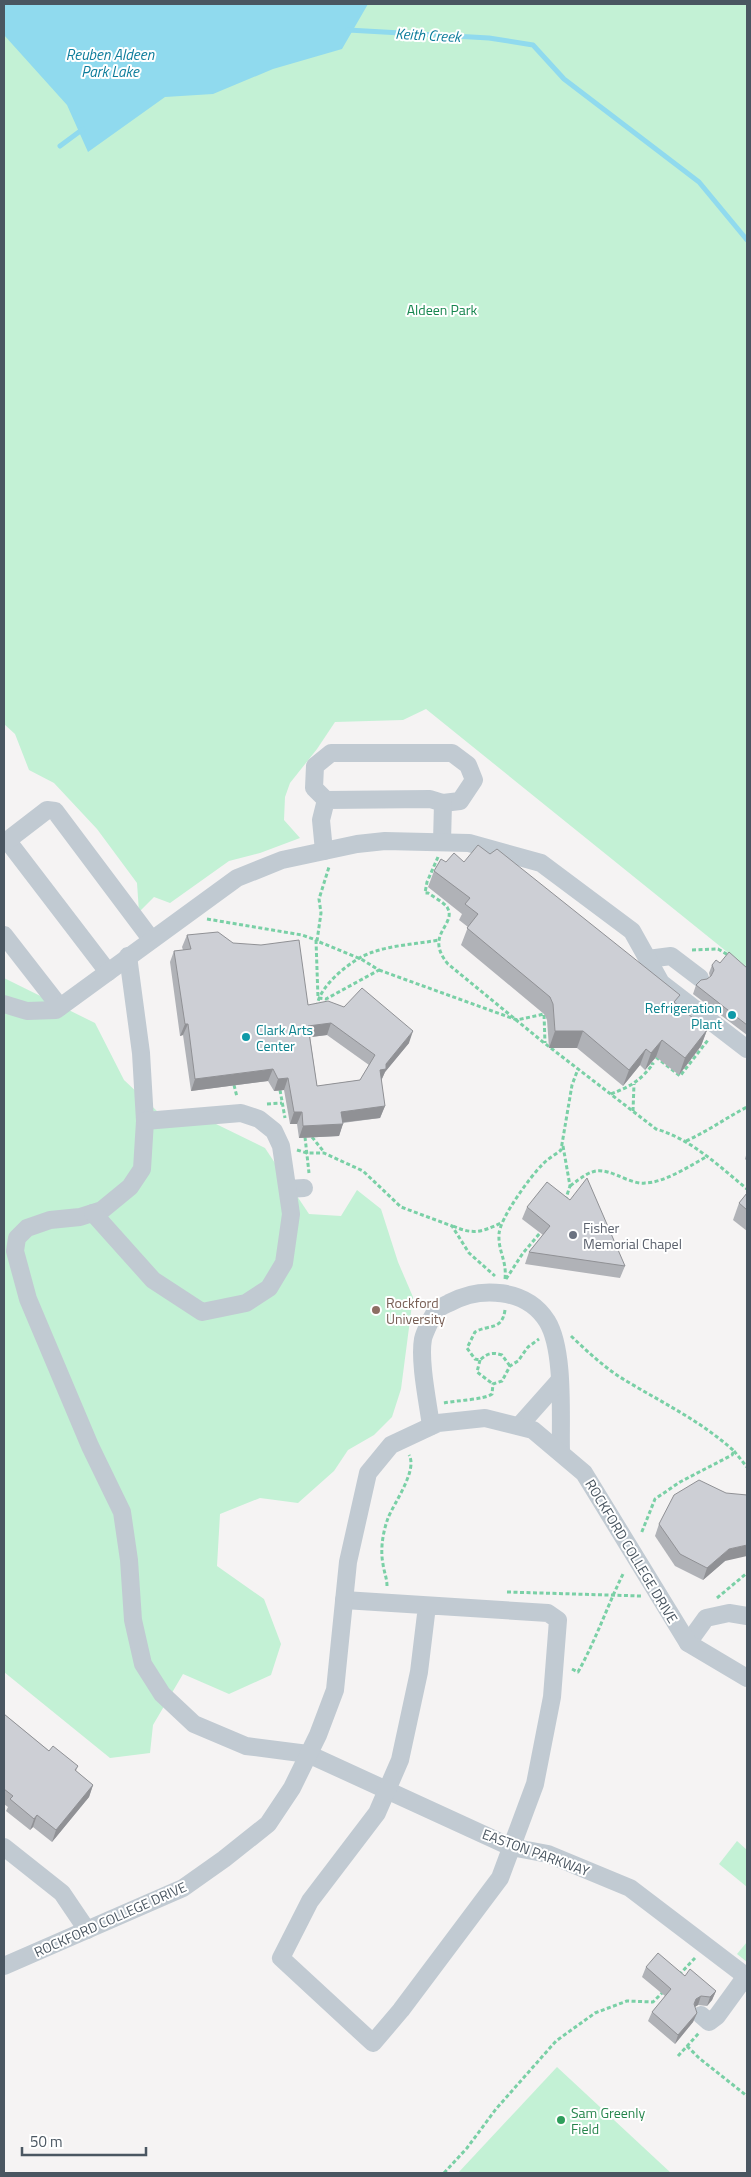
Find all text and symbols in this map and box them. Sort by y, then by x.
water label: Keith Creek [395,22,464,48]
water label: Reuben Aldeen Park Lake [66,43,155,83]
park label: Aldeen Park [407,299,478,320]
place label: Refrigeration Plant [645,997,722,1034]
marker: Refrigeration Plant [726,1009,738,1021]
place label: Clark Arts Center [256,1019,313,1056]
marker: Clark Arts Center [240,1031,252,1043]
place label: Fisher Memorial Chapel [583,1217,682,1254]
marker: Fisher Memorial Chapel [567,1229,579,1241]
place label: Rockford University [386,1292,446,1329]
marker: Rockford University [370,1304,382,1316]
street label: ROCKFORD COLLEGE DRIVE [581,1475,684,1627]
street label: EASTON PARKWAY [480,1823,593,1881]
street label: ROCKFORD COLLEGE DRIVE [30,1876,190,1962]
place label: Sam Greenly Field [571,2102,646,2139]
marker: Sam Greenly Field [555,2114,567,2126]
scale bar [22,2124,146,2156]
text: 50 m [30,2130,63,2153]

